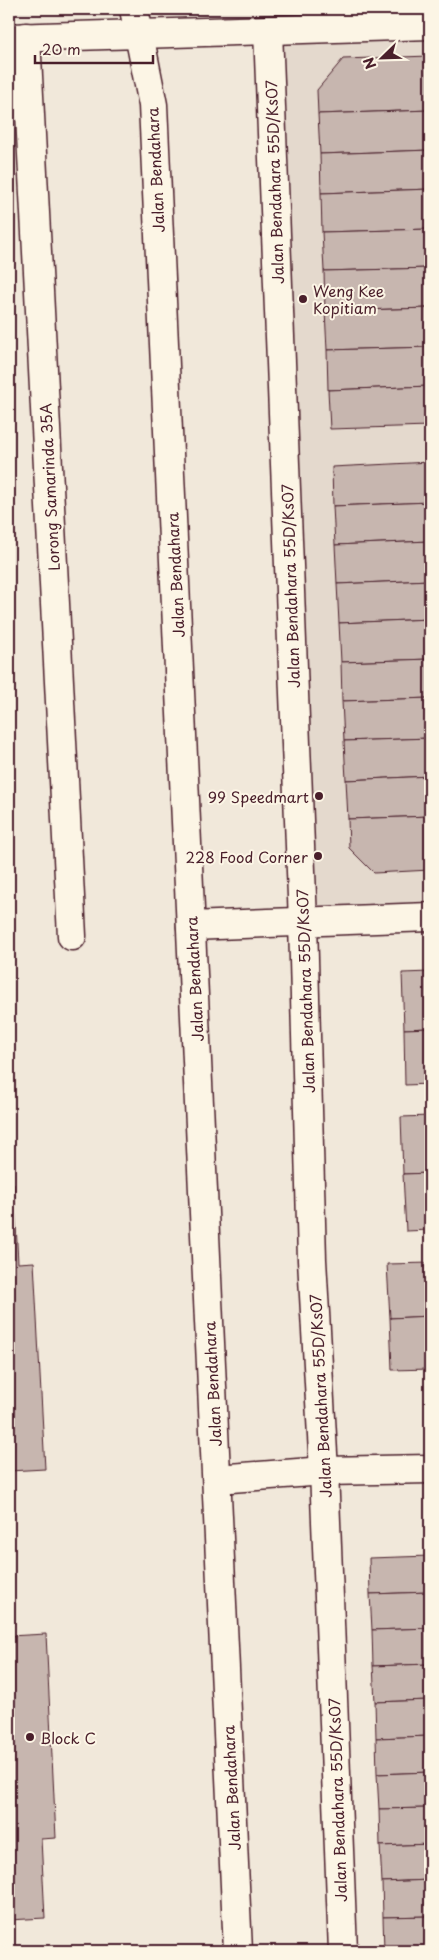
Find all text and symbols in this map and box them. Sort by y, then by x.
scale bar [35,32,152,64]
north arrow [356,32,406,82]
text: 20 m [42,37,81,60]
text: N [358,54,381,72]
street label: Jalan Bendahara 55D/Ks07 [259,79,289,284]
street label: Jalan Bendahara [140,106,170,233]
place label: Weng Kee Kopitiam [313,279,384,319]
marker: Weng Kee Kopitiam [297,293,309,305]
street label: Lorong Samarinda 35A [33,403,65,571]
street label: Jalan Bendahara 55D/Ks07 [275,483,305,688]
street label: Jalan Bendahara [160,511,190,638]
place label: 99 Speedmart [208,785,309,808]
marker: 99 Speedmart [313,790,325,802]
place label: 228 Food Corner [185,845,308,868]
marker: 228 Food Corner [312,850,324,862]
street label: Jalan Bendahara 55D/Ks07 [290,888,320,1093]
street label: Jalan Bendahara [179,915,209,1042]
street label: Jalan Bendahara 55D/Ks07 [303,1293,337,1498]
street label: Jalan Bendahara [197,1320,227,1447]
street label: Jalan Bendahara 55D/Ks07 [322,1697,352,1902]
street label: Jalan Bendahara [216,1724,246,1851]
place label: Block C [40,1726,96,1749]
marker: Block C [24,1731,36,1743]

